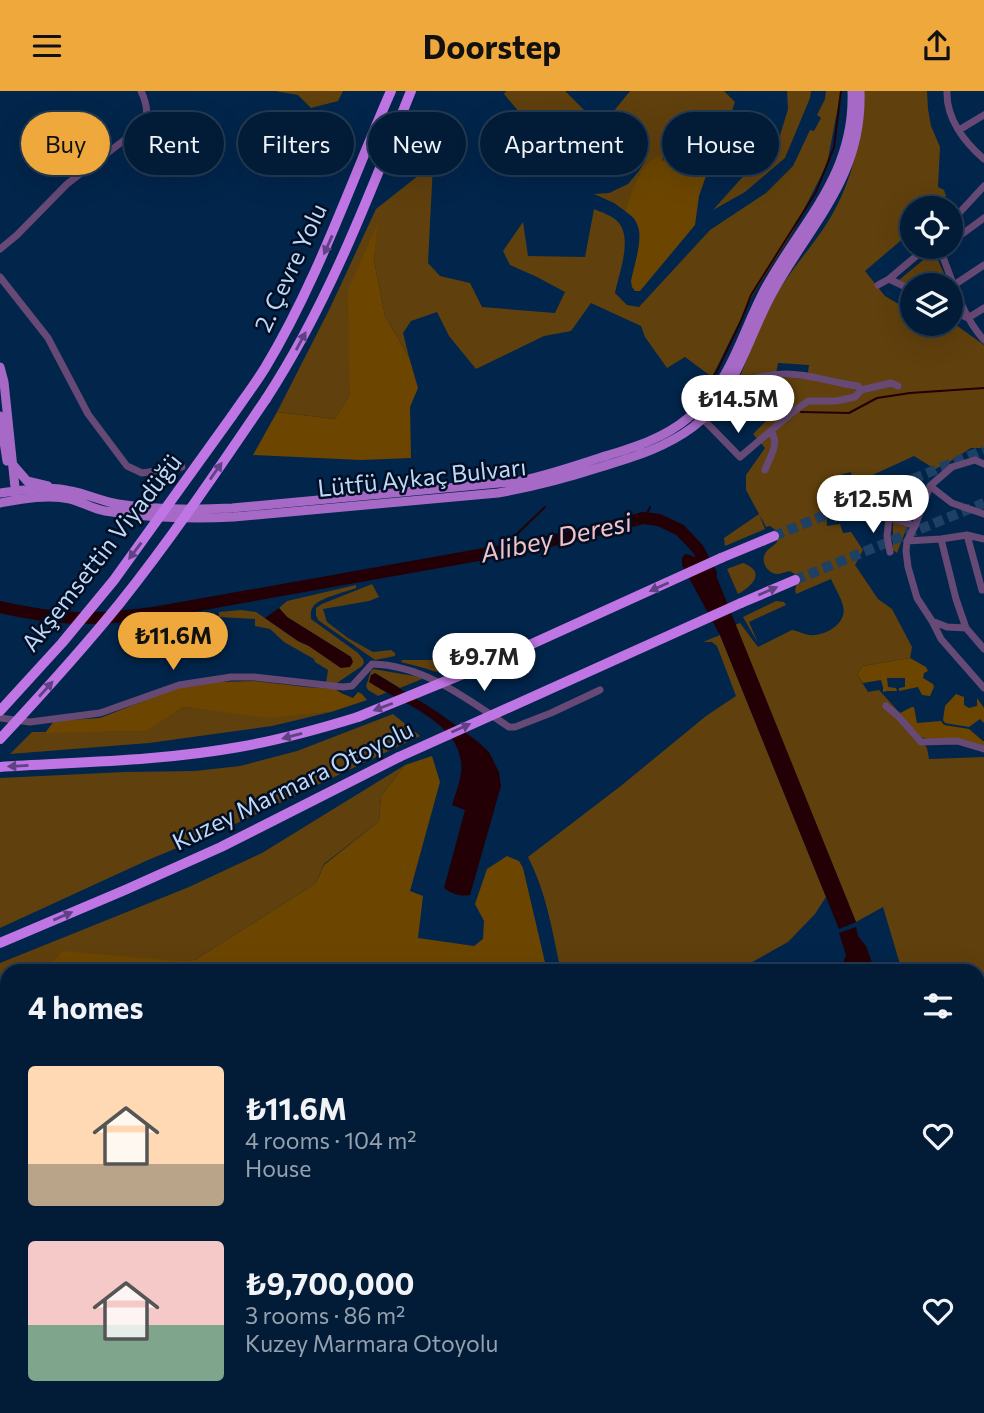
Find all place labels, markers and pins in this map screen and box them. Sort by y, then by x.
pin: ₺14.5M [681,375,795,435]
pin: ₺12.5M [816,475,930,535]
pin: ₺11.6M [116,613,230,672]
pin: ₺9.7M [435,633,533,693]

